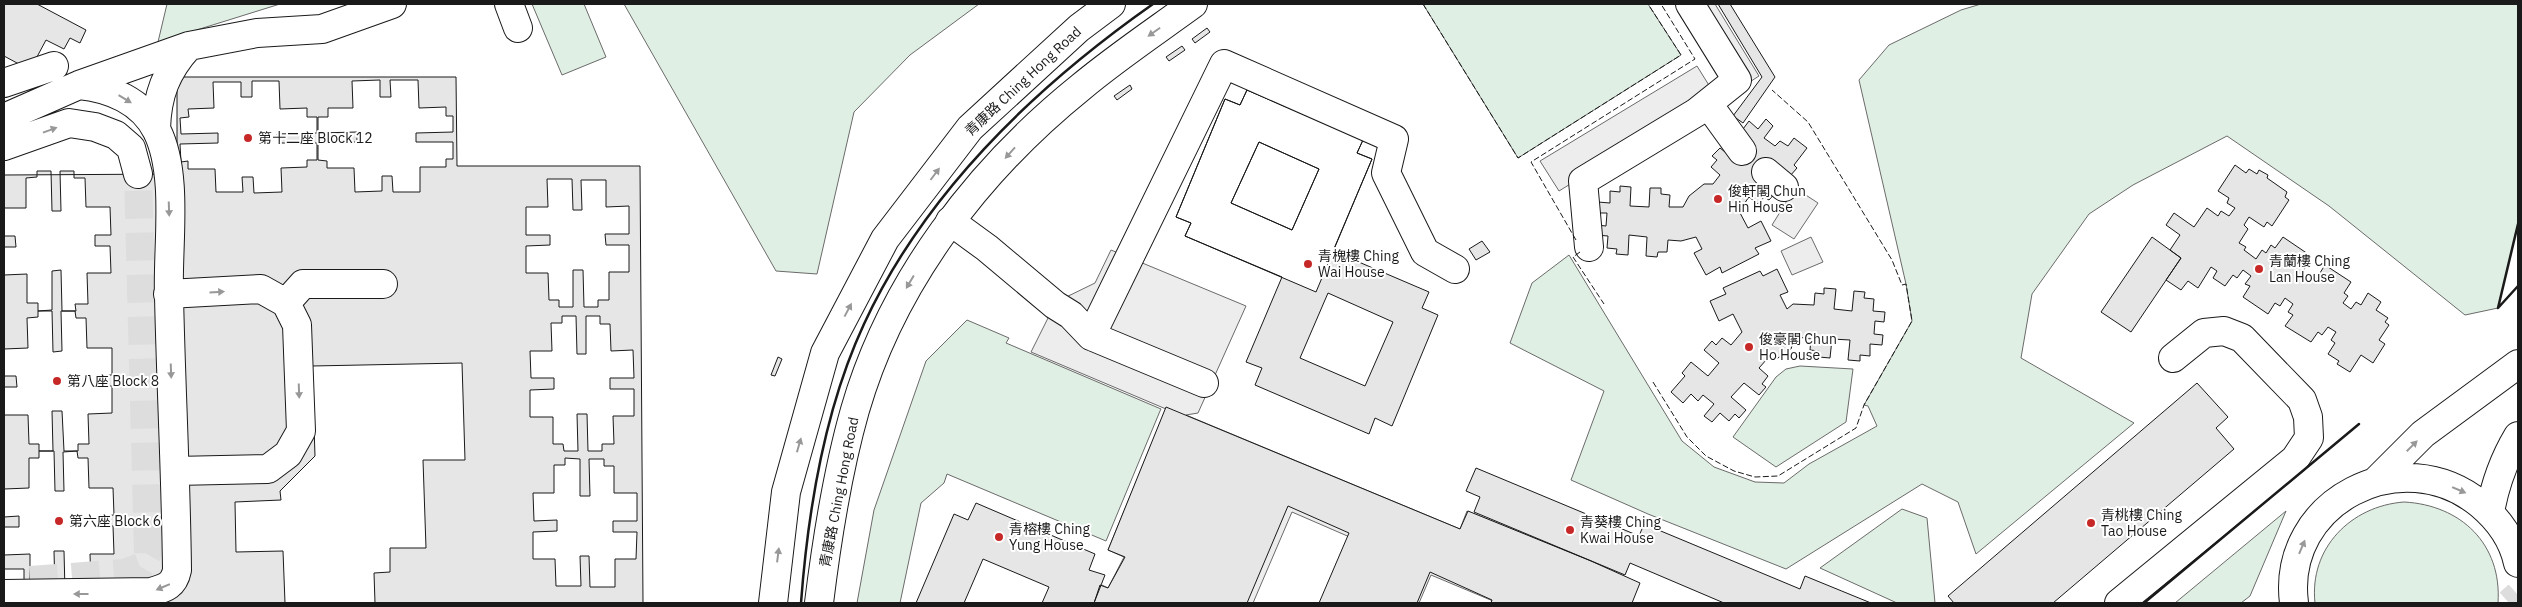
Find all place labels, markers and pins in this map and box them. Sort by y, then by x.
place label: 第十二座 Block 12 [258,129,373,147]
marker: 第十二座 Block 12 [242,132,254,144]
place label: 俊軒閣 Chun Hin House [1728,182,1806,216]
marker: 俊軒閣 Chun Hin House [1712,193,1724,205]
place label: 青槐樓 Ching Wai House [1318,247,1399,281]
place label: 青蘭樓 Ching Lan House [2269,252,2350,286]
marker: 青槐樓 Ching Wai House [1302,258,1314,270]
marker: 青蘭樓 Ching Lan House [2253,263,2265,275]
place label: 俊豪閣 Chun Ho House [1759,330,1837,364]
marker: 俊豪閣 Chun Ho House [1743,341,1755,353]
place label: 第八座 Block 8 [67,372,159,390]
marker: 第八座 Block 8 [51,375,63,387]
place label: 青桃樓 Ching Tao House [2101,506,2182,540]
place label: 第六座 Block 6 [69,512,161,530]
place label: 青葵樓 Ching Kwai House [1580,513,1661,547]
marker: 第六座 Block 6 [53,515,65,527]
marker: 青桃樓 Ching Tao House [2085,517,2097,529]
place label: 青榕樓 Ching Yung House [1009,520,1090,554]
marker: 青葵樓 Ching Kwai House [1564,524,1576,536]
marker: 青榕樓 Ching Yung House [993,531,1005,543]

